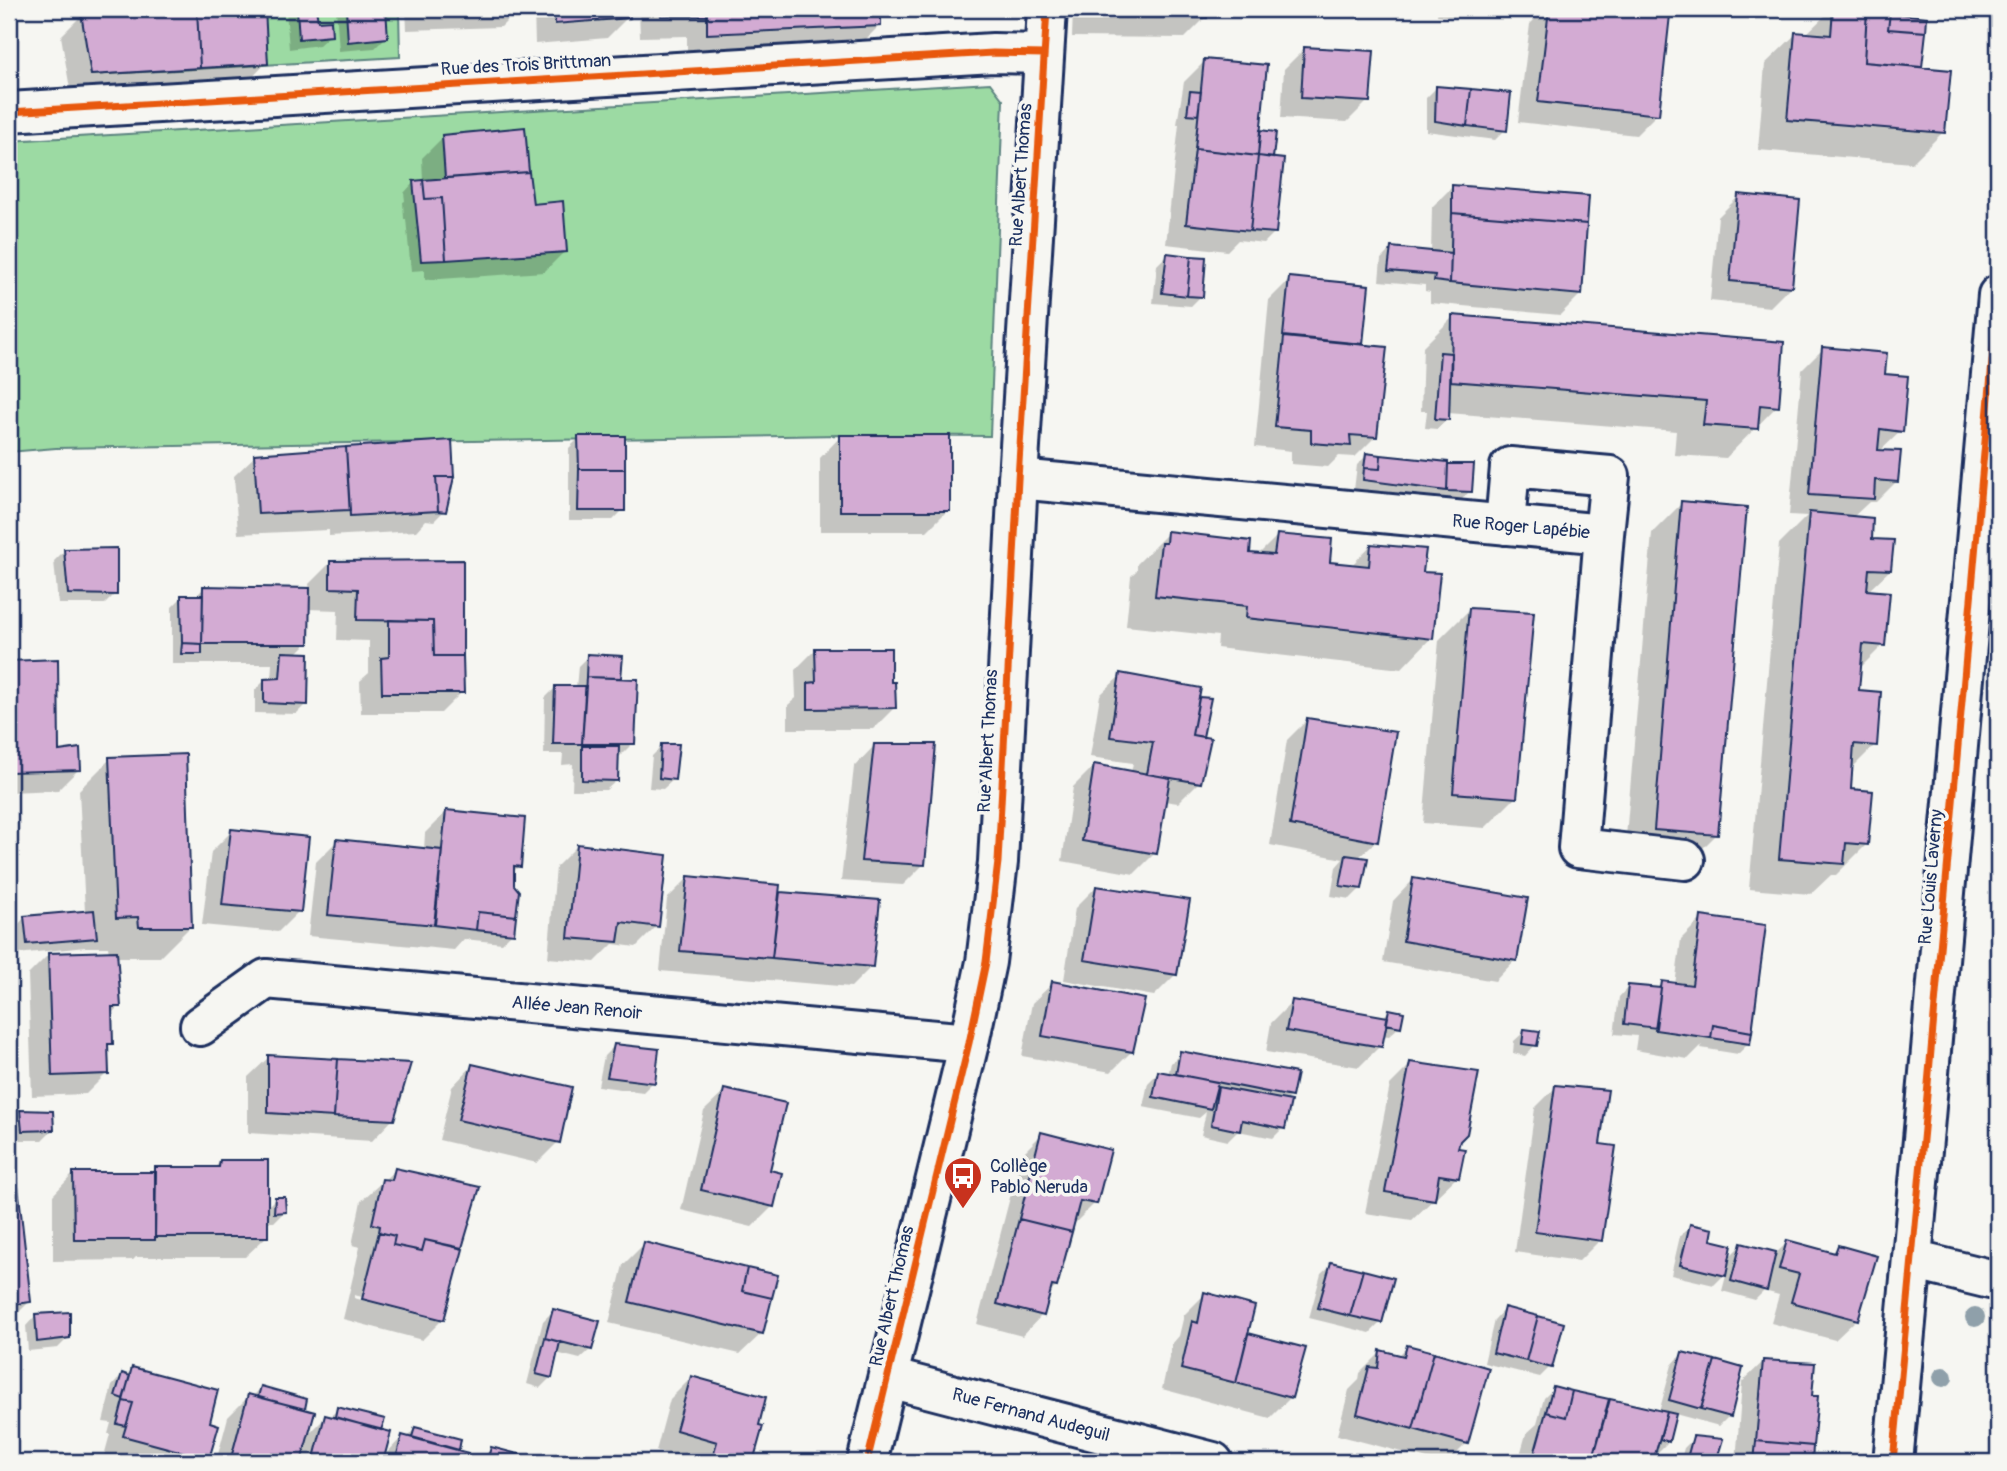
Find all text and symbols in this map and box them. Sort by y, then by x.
street label: Rue des Trois Brittman [440,49,612,81]
street label: Rue Albert Thomas [1005,103,1037,247]
street label: Rue Roger Lapébie [1451,510,1591,544]
street label: Rue Albert Thomas [973,669,1003,813]
street label: Rue Louis Laverny [1914,808,1948,946]
street label: Allée Jean Renoir [511,991,644,1025]
bus stop icon: Collège Pablo Neruda [942,1155,984,1210]
place label: Collège Pablo Neruda [990,1155,1088,1199]
street label: Rue Albert Thomas [865,1224,919,1368]
street label: Rue Fernand Audeguil [950,1383,1112,1447]

